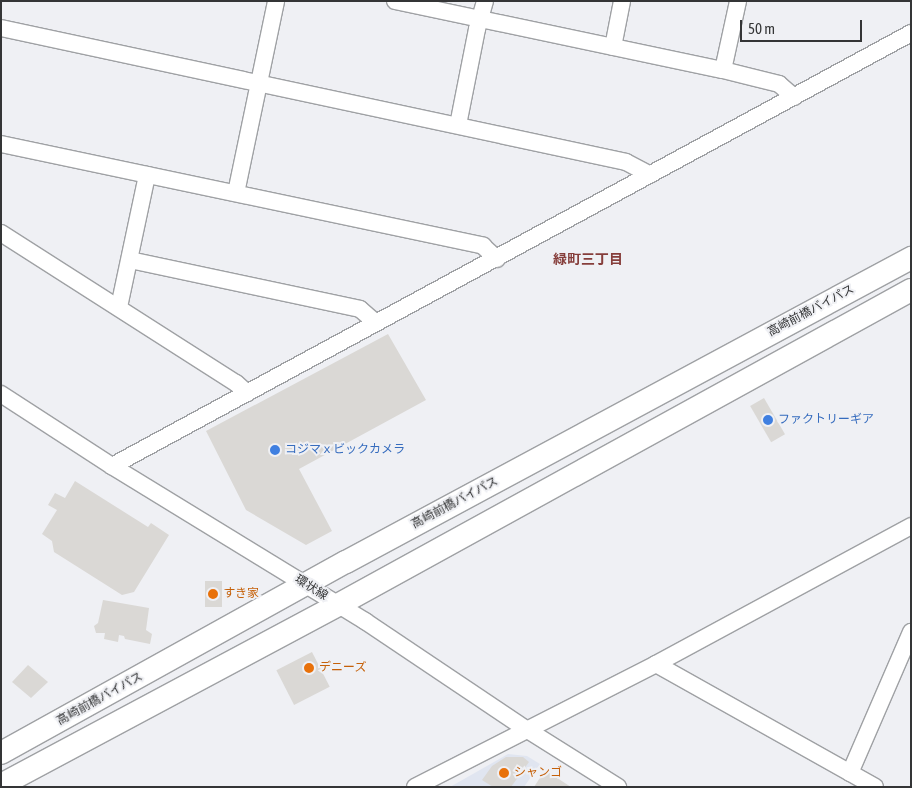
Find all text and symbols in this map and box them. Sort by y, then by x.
scale bar [742,10,864,42]
text: 50 m [748,20,775,37]
district label: 緑町三丁目 [553,251,623,267]
street label: 高崎前橋バイパス [765,282,857,340]
place label: ファクトリーギア [778,413,874,427]
marker: ファクトリーギア [762,414,774,426]
place label: コジマｘビックカメラ [285,443,405,457]
marker: コジマｘビックカメラ [269,444,281,456]
street label: 高崎前橋バイパス [409,474,501,532]
street label: 環状線 [292,572,330,604]
place label: すき家 [223,587,259,601]
marker: すき家 [207,588,219,600]
place label: デニーズ [319,661,367,675]
marker: デニーズ [303,662,315,674]
street label: 高崎前橋バイパス [55,669,145,729]
place label: シャンゴ [514,766,562,780]
marker: シャンゴ [498,767,510,779]

